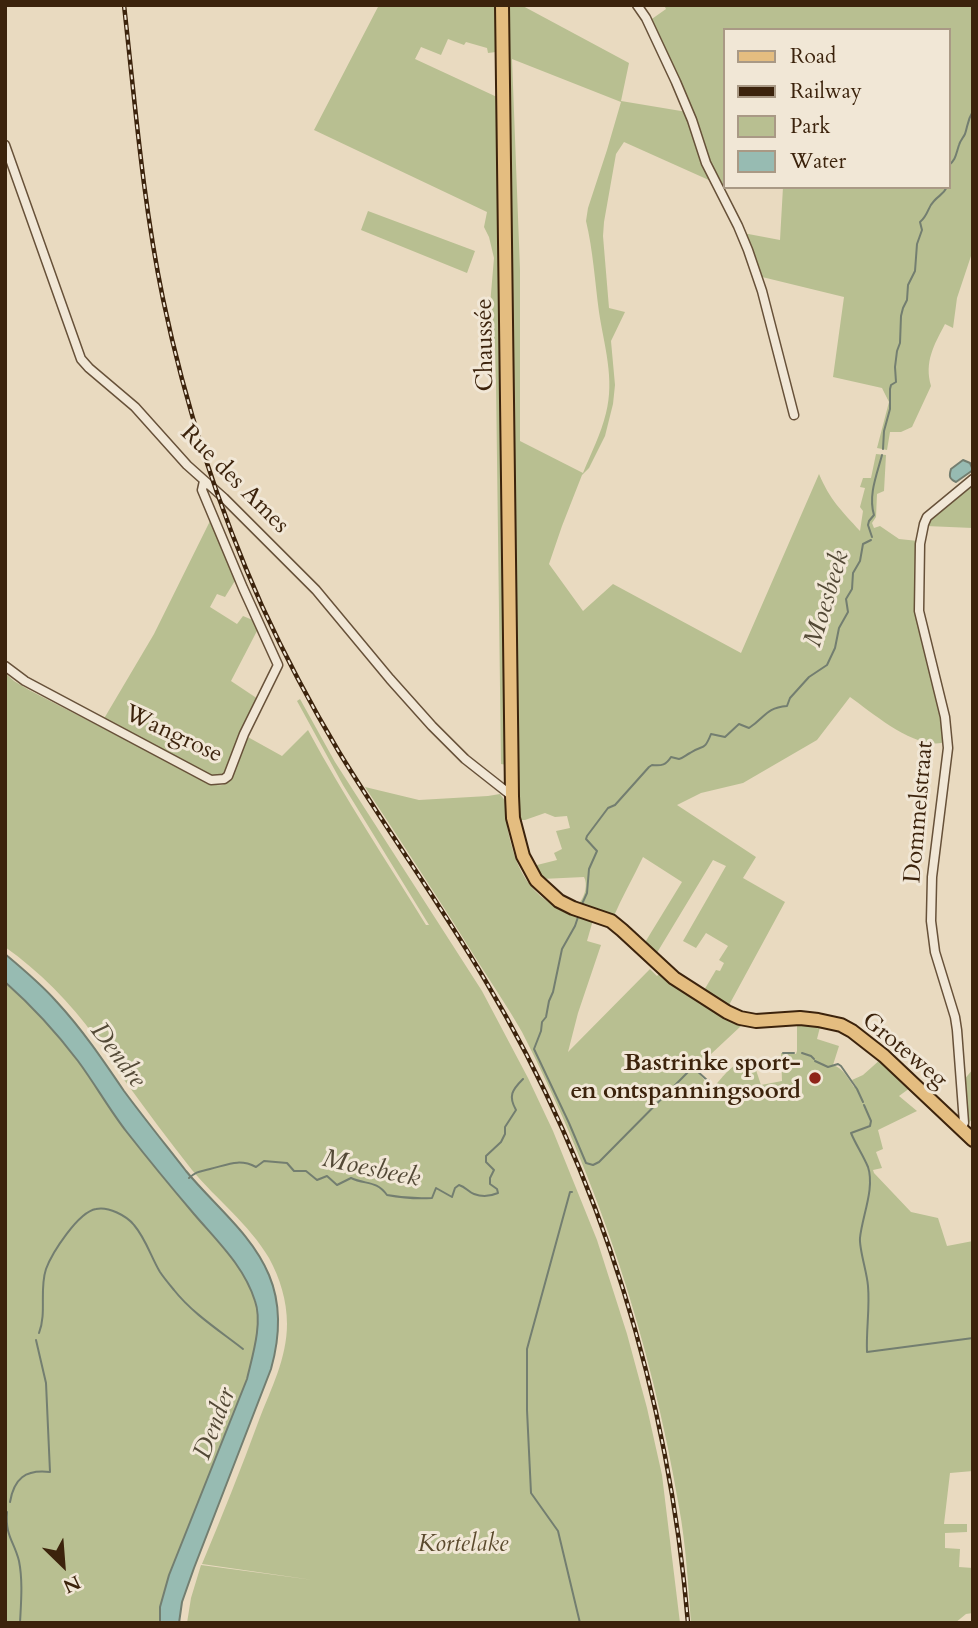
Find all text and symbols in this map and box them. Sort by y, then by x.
legend [722,28,950,189]
text: Road [790,42,836,71]
text: Railway [790,77,862,106]
text: Park [790,112,830,141]
text: Water [790,147,846,176]
street label: Chaussée [471,298,501,392]
street label: Rue des Ames [174,420,294,540]
water label: Moesbeek [799,547,857,651]
street label: Wangrose [120,700,226,770]
street label: Dommelstraat [899,740,941,884]
street label: Groteweg [855,1007,953,1095]
water label: Dendre [82,1017,152,1095]
place label: Bastrinke sport- en ontspanningsoord [571,1050,801,1106]
marker: Bastrinke sport- en ontspanningsoord [807,1070,823,1086]
water label: Moesbeek [319,1144,423,1196]
water label: Dender [188,1384,244,1464]
north arrow [28,1530,98,1600]
park label: Kortelake [418,1531,508,1559]
text: N [59,1569,85,1599]

